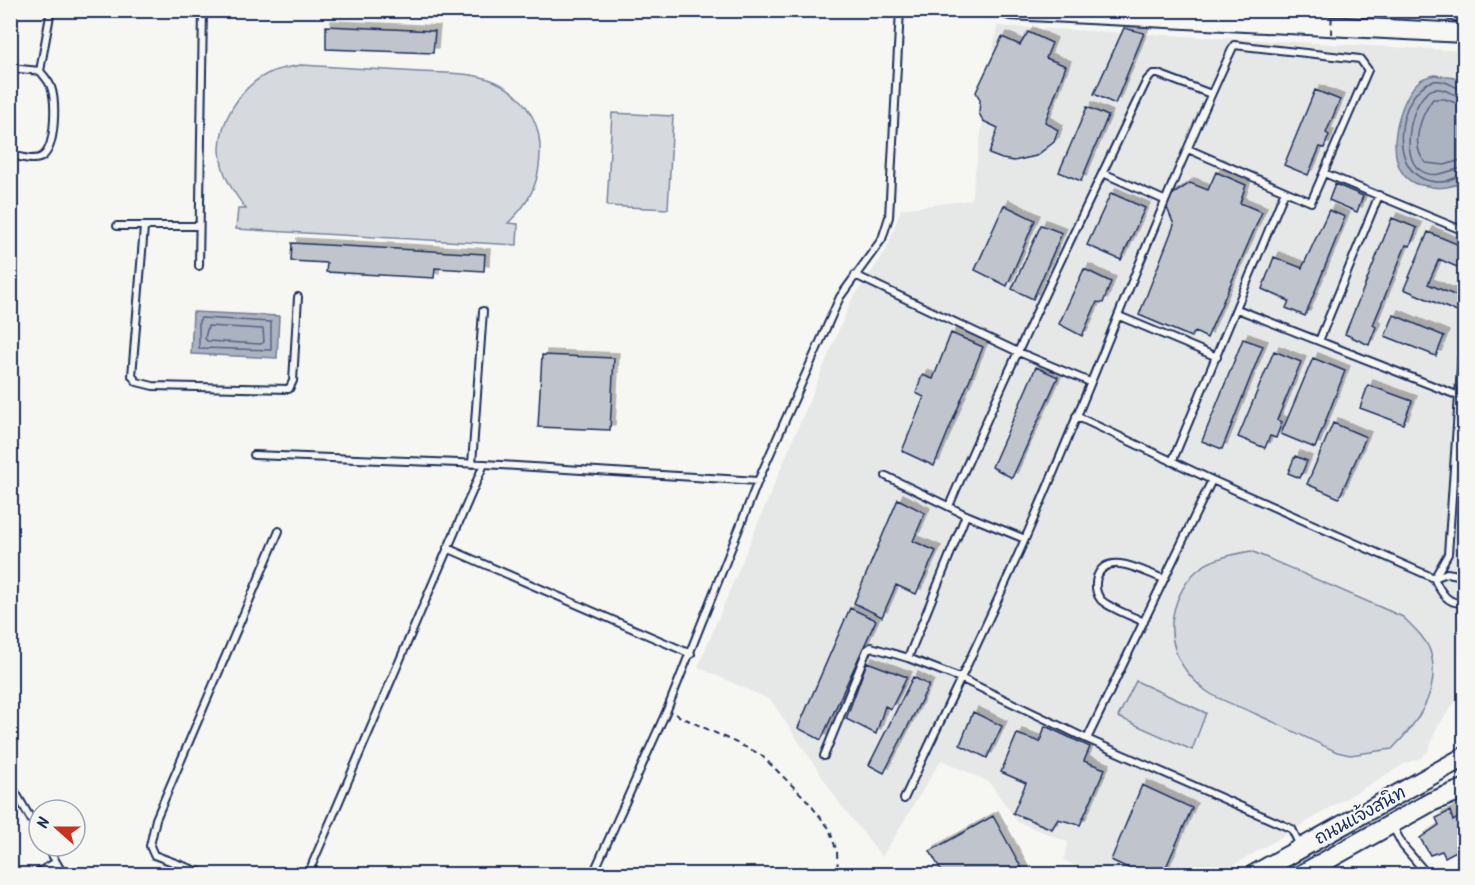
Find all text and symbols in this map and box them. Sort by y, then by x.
street label: ถนนแจ้งสนิท [1310,779,1412,853]
north arrow [27,798,87,858]
text: N [31,814,58,832]

